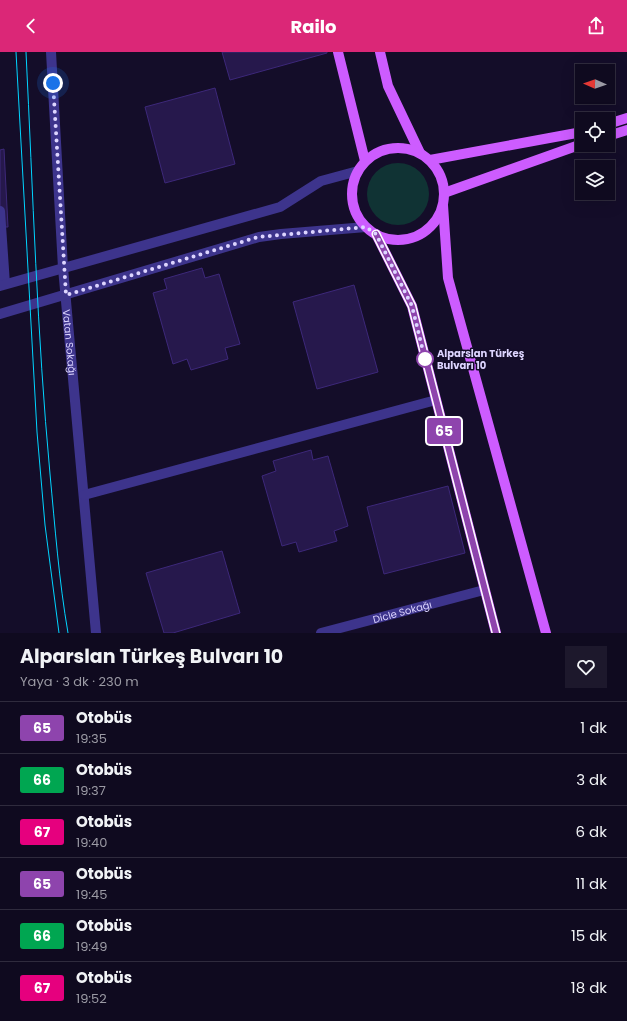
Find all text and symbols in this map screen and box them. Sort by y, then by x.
text: Railo [290,14,337,39]
icon: back [20,15,42,37]
icon: share [585,15,607,37]
north arrow [575,64,615,104]
map controls [575,64,615,200]
your location [43,73,63,93]
button: locate [575,112,615,152]
button: layers [575,160,615,200]
street label: Vatan Sokağı [59,309,80,376]
place label: Alparslan Türkeş Bulvarı 10 [437,346,525,373]
marker: Alparslan Türkeş Bulvarı 10 [416,350,434,368]
line badge: 65 [426,418,462,444]
text: 65 [435,421,453,441]
street label: Dicle Sokağı [371,597,433,627]
text: Alparslan Türkeş Bulvarı 10 [20,643,283,670]
button: heart [565,646,607,688]
text: Yaya · 3 dk · 230 m [20,672,139,691]
text: Otobüs [76,707,132,728]
text: 1 dk [580,717,607,738]
text: 65 [33,718,51,738]
text: 19:35 [76,729,107,748]
text: Otobüs [76,759,132,780]
text: 3 dk [576,769,607,790]
text: 66 [33,770,51,790]
text: 19:37 [76,781,106,800]
text: Otobüs [76,811,132,832]
text: 6 dk [576,821,607,842]
text: 67 [34,822,50,842]
text: 19:40 [76,833,107,852]
text: Otobüs [76,863,132,884]
text: 11 dk [576,873,607,894]
text: 65 [33,874,51,894]
text: 19:45 [76,885,107,904]
text: Otobüs [76,915,132,936]
text: 15 dk [571,925,607,946]
text: 66 [33,926,51,946]
text: 19:49 [76,937,108,956]
text: Otobüs [76,967,132,988]
text: 18 dk [571,977,607,998]
text: 67 [34,978,50,998]
text: 19:52 [76,989,107,1008]

